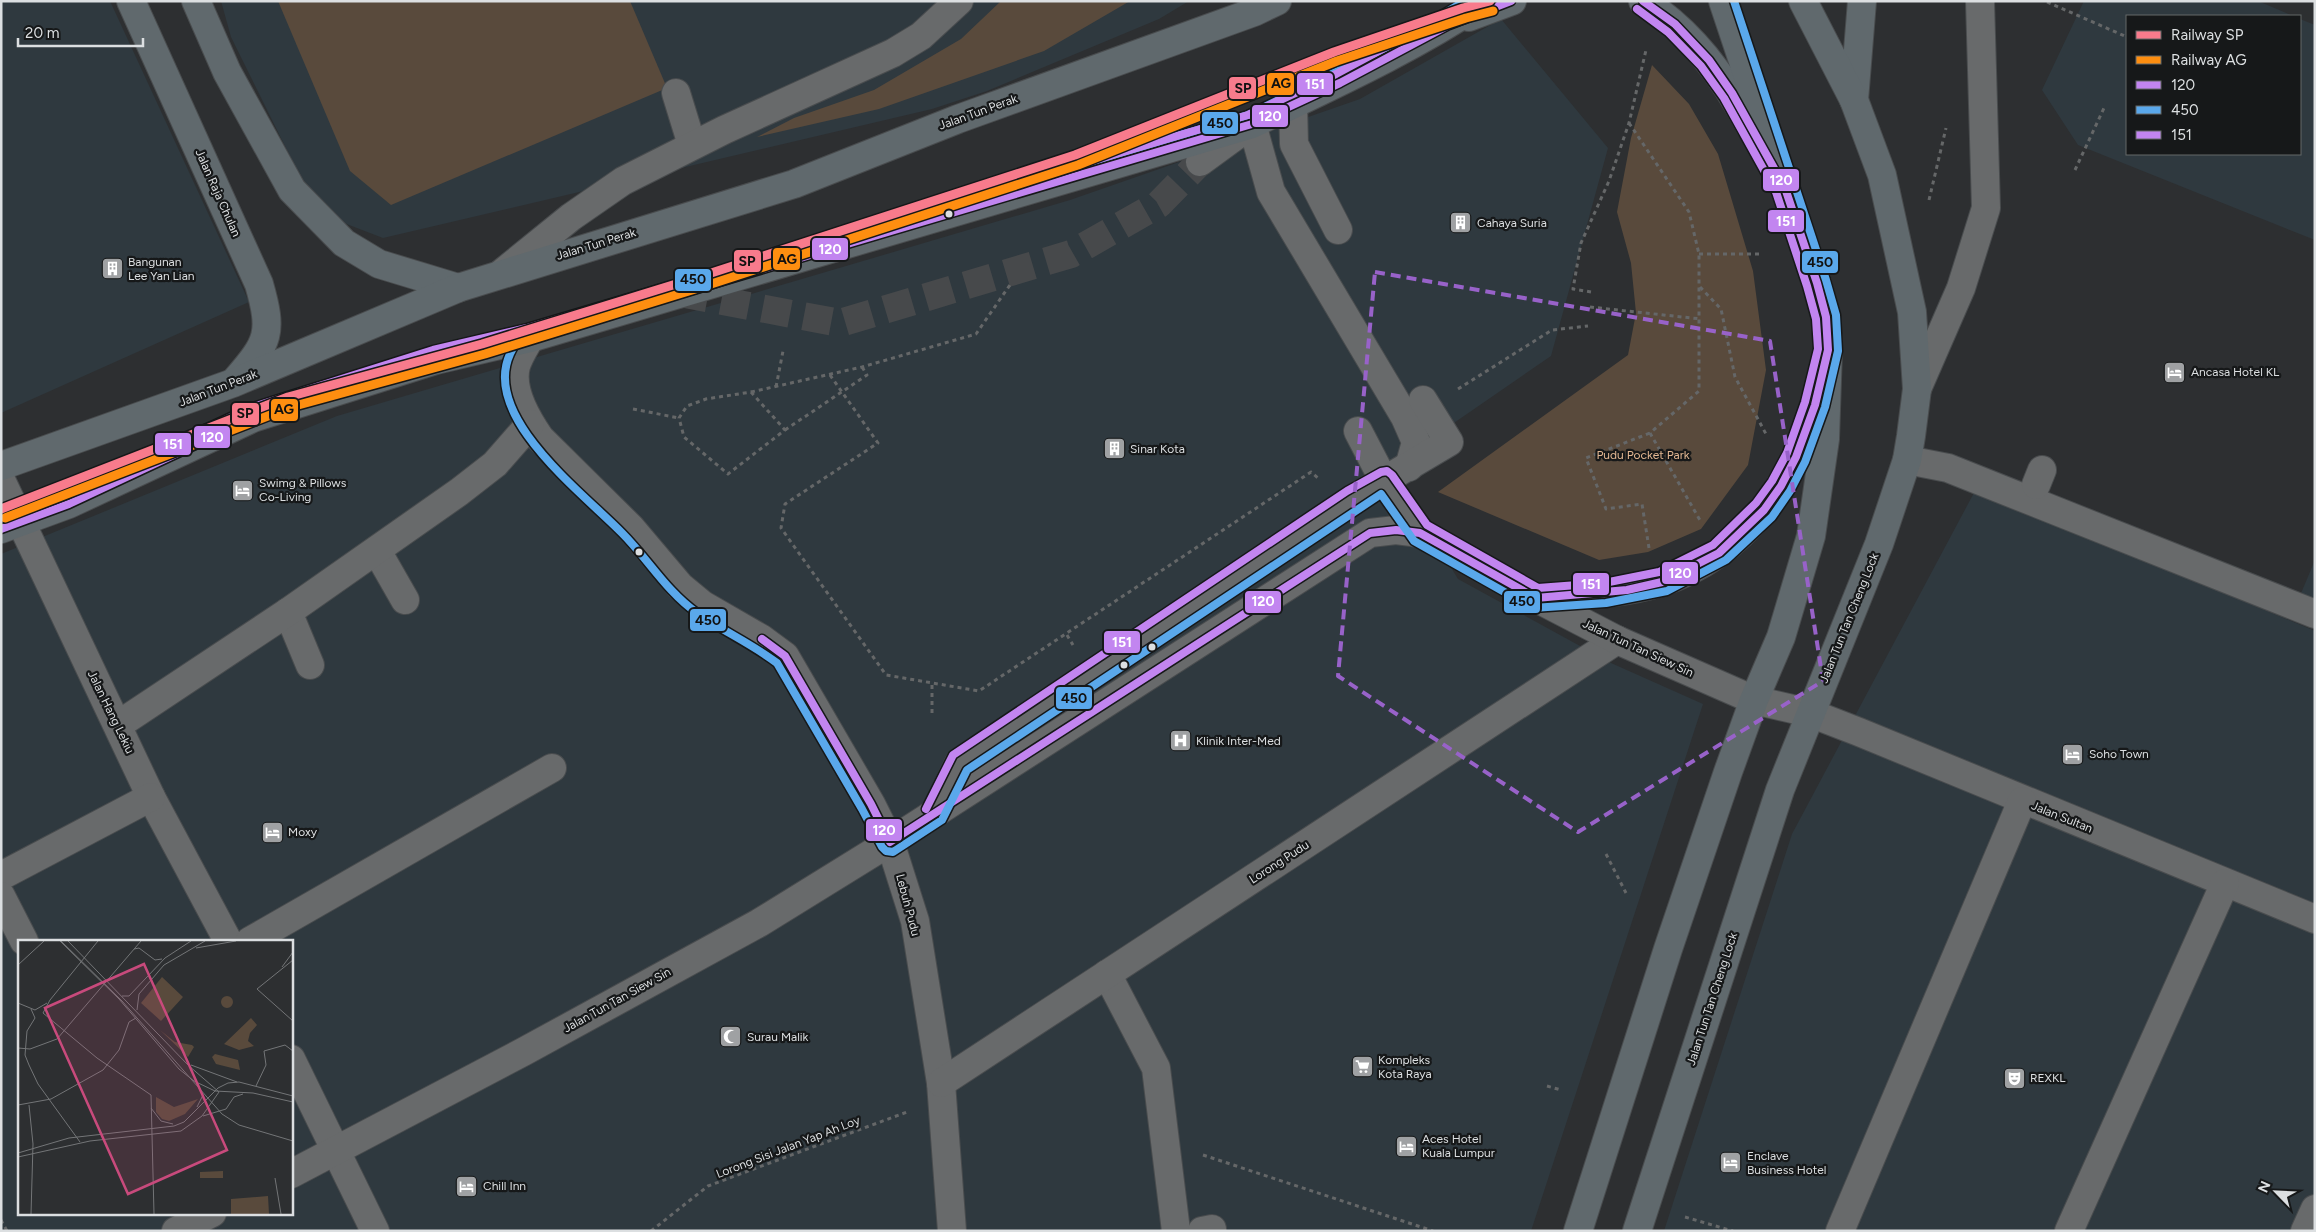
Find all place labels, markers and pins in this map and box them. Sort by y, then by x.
unlabelled marker [944,209,954,219]
building icon: Cahaya Suria [1449,211,1473,235]
place label: Cahaya Suria [1477,216,1547,230]
place label: Bangunan Lee Yan Lian [128,255,195,283]
building icon: Bangunan Lee Yan Lian [100,257,124,281]
hotel icon: Ancasa Hotel KL [2163,360,2187,384]
place label: Ancasa Hotel KL [2191,365,2280,379]
building icon: Sinar Kota [1102,437,1126,461]
place label: Sinar Kota [1130,442,1185,456]
place label: Swimg & Pillows Co-Living [259,476,347,504]
hotel icon: Swimg & Pillows Co-Living [231,478,255,502]
unlabelled marker [634,547,644,557]
unlabelled marker [1147,642,1157,652]
unlabelled marker [1119,660,1129,670]
hospital icon: Klinik Inter-Med [1168,729,1192,753]
place label: Klinik Inter-Med [1196,734,1281,748]
hotel icon: Soho Town [2061,742,2085,766]
place label: Soho Town [2089,747,2149,761]
hotel icon: Moxy [260,820,284,844]
place label: Moxy [288,825,318,839]
mosque icon: Surau Malik [719,1025,743,1049]
place label: Surau Malik [747,1030,809,1044]
place label: Kompleks Kota Raya [1378,1053,1432,1081]
supermarket icon: Kompleks Kota Raya [1350,1055,1374,1079]
theatre icon: REXKL [2002,1066,2026,1090]
place label: REXKL [2030,1071,2066,1085]
place label: Aces Hotel Kuala Lumpur [1422,1132,1495,1160]
hotel icon: Aces Hotel Kuala Lumpur [1394,1134,1418,1158]
place label: Enclave Business Hotel [1747,1149,1826,1177]
hotel icon: Enclave Business Hotel [1719,1151,1743,1175]
hotel icon: Chill Inn [455,1174,479,1198]
place label: Chill Inn [483,1179,526,1193]

